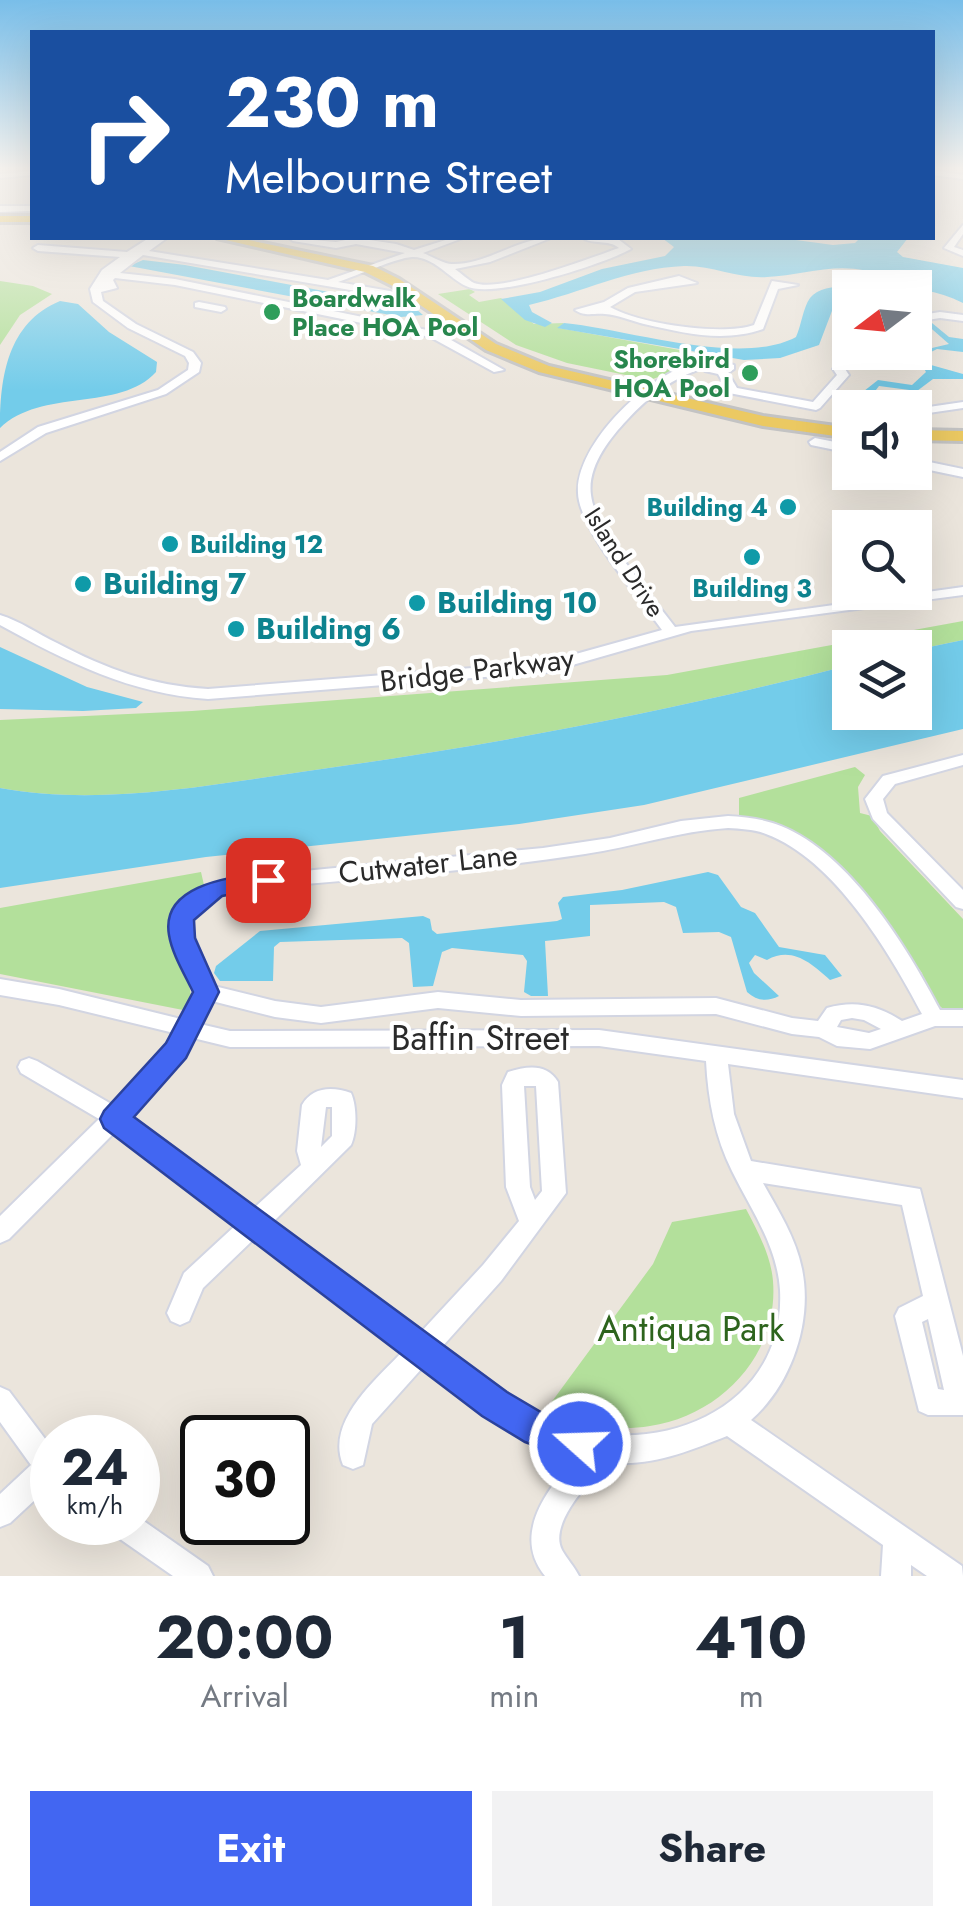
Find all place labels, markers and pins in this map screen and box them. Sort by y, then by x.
place label: Boardwalk Place HOA Pool [292,280,478,345]
marker: Boardwalk Place HOA Pool [261,301,283,323]
place label: Shorebird HOA Pool [613,341,730,406]
marker: Shorebird HOA Pool [739,362,761,384]
place label: Building 4 [646,489,768,525]
marker: Building 4 [777,496,799,518]
place label: Building 12 [190,526,323,562]
marker: Building 12 [159,533,181,555]
marker: Building 3 [741,546,763,568]
place label: Building 7 [103,562,247,605]
place label: Building 3 [692,570,812,606]
marker: Building 7 [72,573,94,595]
place label: Building 10 [437,581,597,624]
marker: Building 10 [406,592,428,614]
place label: Building 6 [256,607,401,650]
marker: Building 6 [225,618,247,640]
pin [226,838,311,923]

